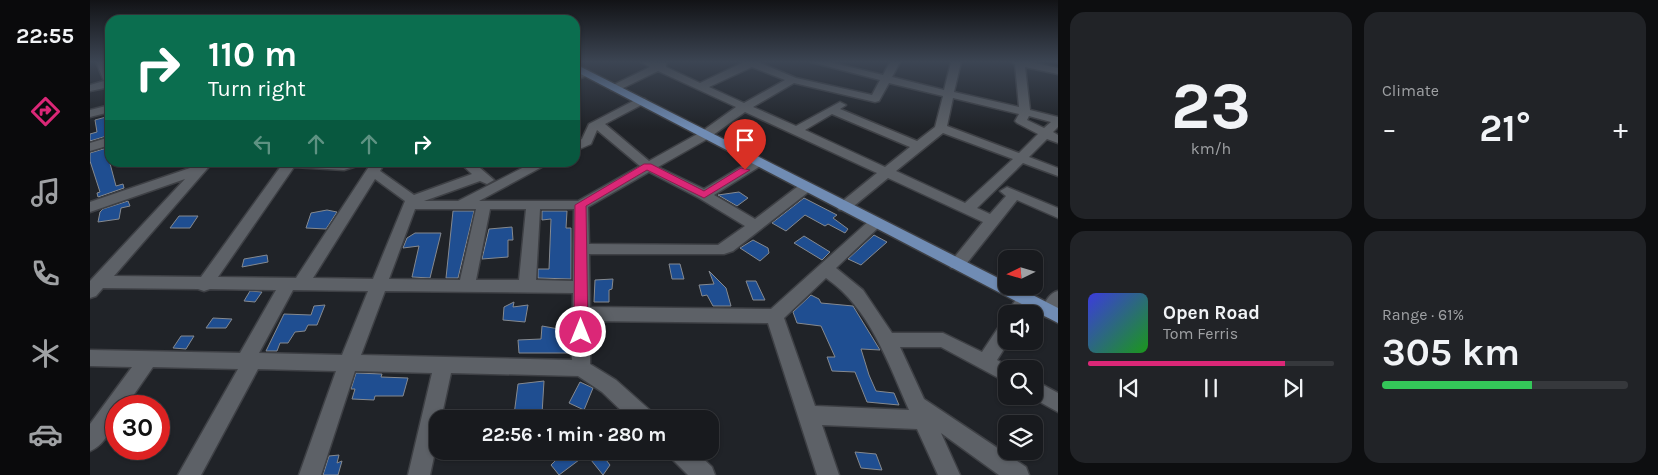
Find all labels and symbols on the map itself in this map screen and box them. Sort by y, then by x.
pin [724,119,766,170]
north arrow [998,250,1042,295]
position arrow [554,305,606,357]
speed limit sign: 30 [105,395,170,460]

